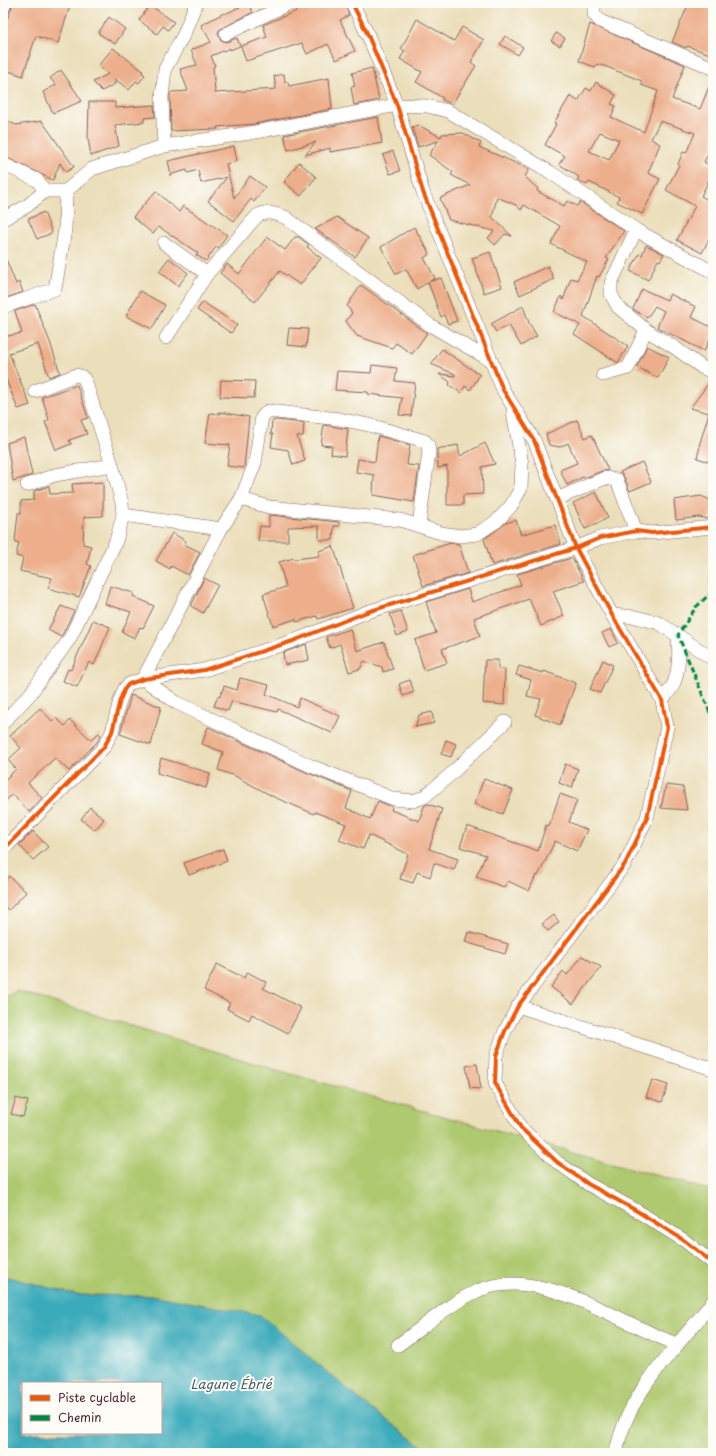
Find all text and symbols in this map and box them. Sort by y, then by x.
water label: Lagune Ébrié [190,1374,273,1393]
legend [22,1382,162,1434]
text: Piste cyclable [58,1388,136,1406]
text: Chemin [58,1408,102,1426]

